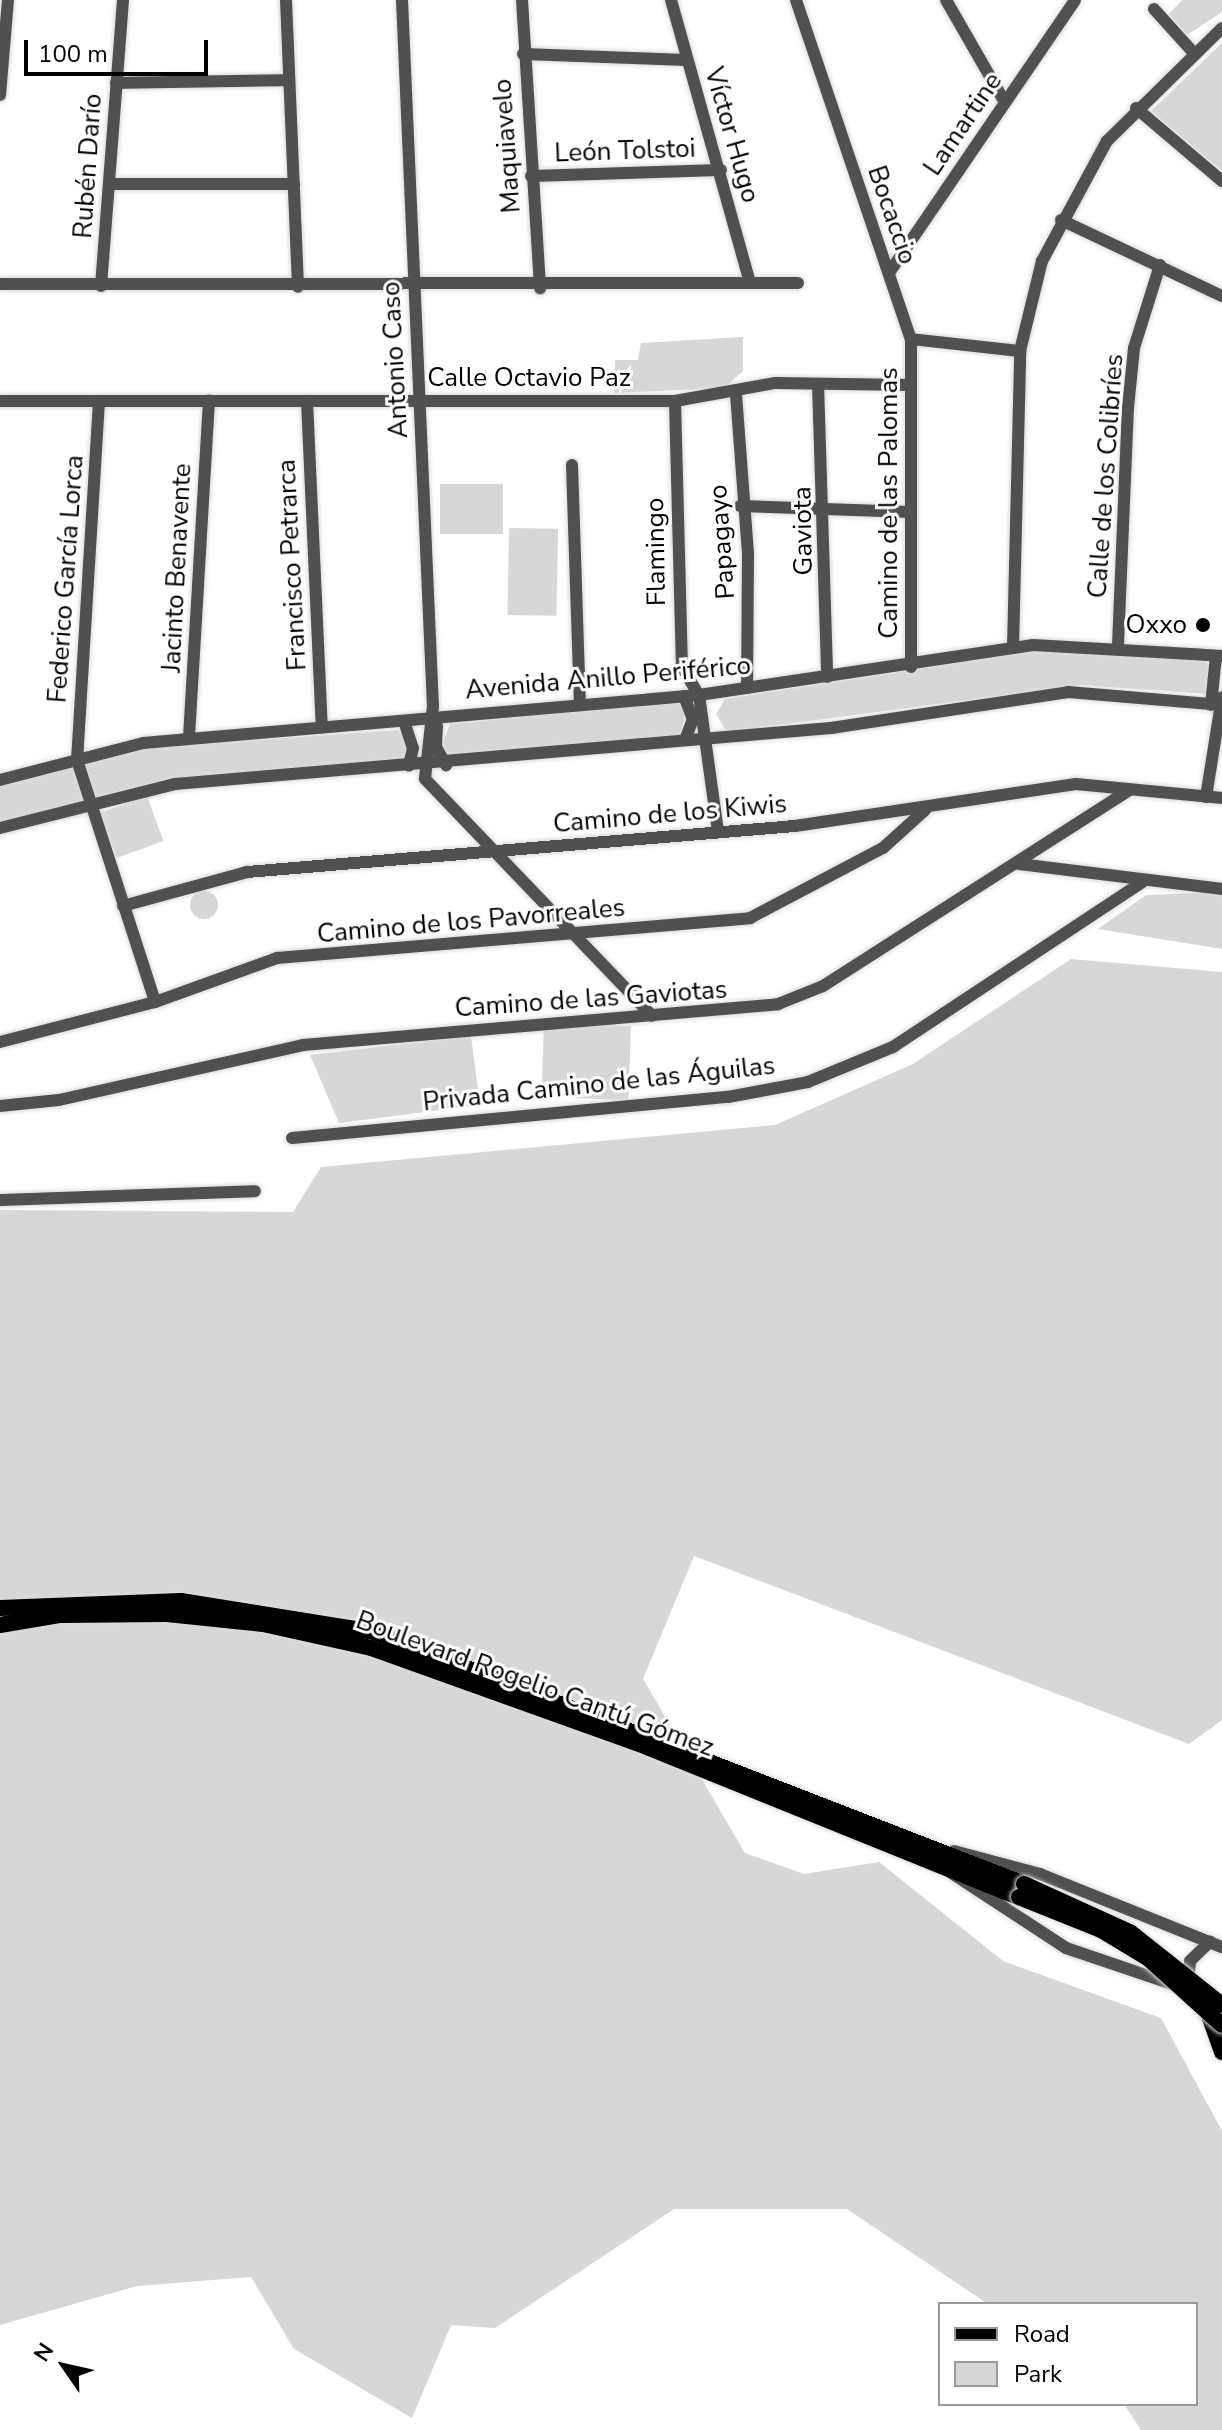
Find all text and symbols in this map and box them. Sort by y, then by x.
scale bar [28,24,212,74]
text: 100 m [38,38,108,70]
street label: Víctor Hugo [698,64,766,206]
street label: Lamartine [917,67,1009,181]
street label: Maquiavelo [487,78,527,214]
street label: Rubén Darío [67,92,109,240]
street label: León Tolstoi [554,133,696,169]
street label: Bocaccio [861,162,923,268]
street label: Antonio Caso [375,281,415,439]
street label: Calle de los Colibríes [1082,353,1130,599]
street label: Calle Octavio Paz [427,362,631,394]
street label: Camino de las Palomas [873,367,905,639]
street label: Federico García Lorca [42,454,90,704]
street label: Francisco Petrarca [271,458,313,672]
street label: Jacinto Benavente [156,463,198,673]
street label: Papagayo [702,484,742,600]
street label: Gaviota [787,486,819,576]
street label: Flamingo [639,498,673,606]
place label: Oxxo [1126,609,1187,641]
marker: Oxxo [1194,616,1212,634]
street label: Avenida Anillo Periférico [464,650,752,706]
street label: Camino de los Kiwis [552,788,788,840]
street label: Camino de los Pavorreales [316,892,626,950]
street label: Camino de las Gaviotas [454,974,728,1024]
street label: Privada Camino de las Águilas [421,1050,777,1118]
street label: Boulevard Rogelio Cantú Gómez [352,1605,718,1763]
legend [938,2302,1198,2406]
text: Road [1014,2318,1070,2350]
north arrow [24,2326,104,2406]
text: N [27,2337,61,2368]
text: Park [1014,2358,1062,2390]

